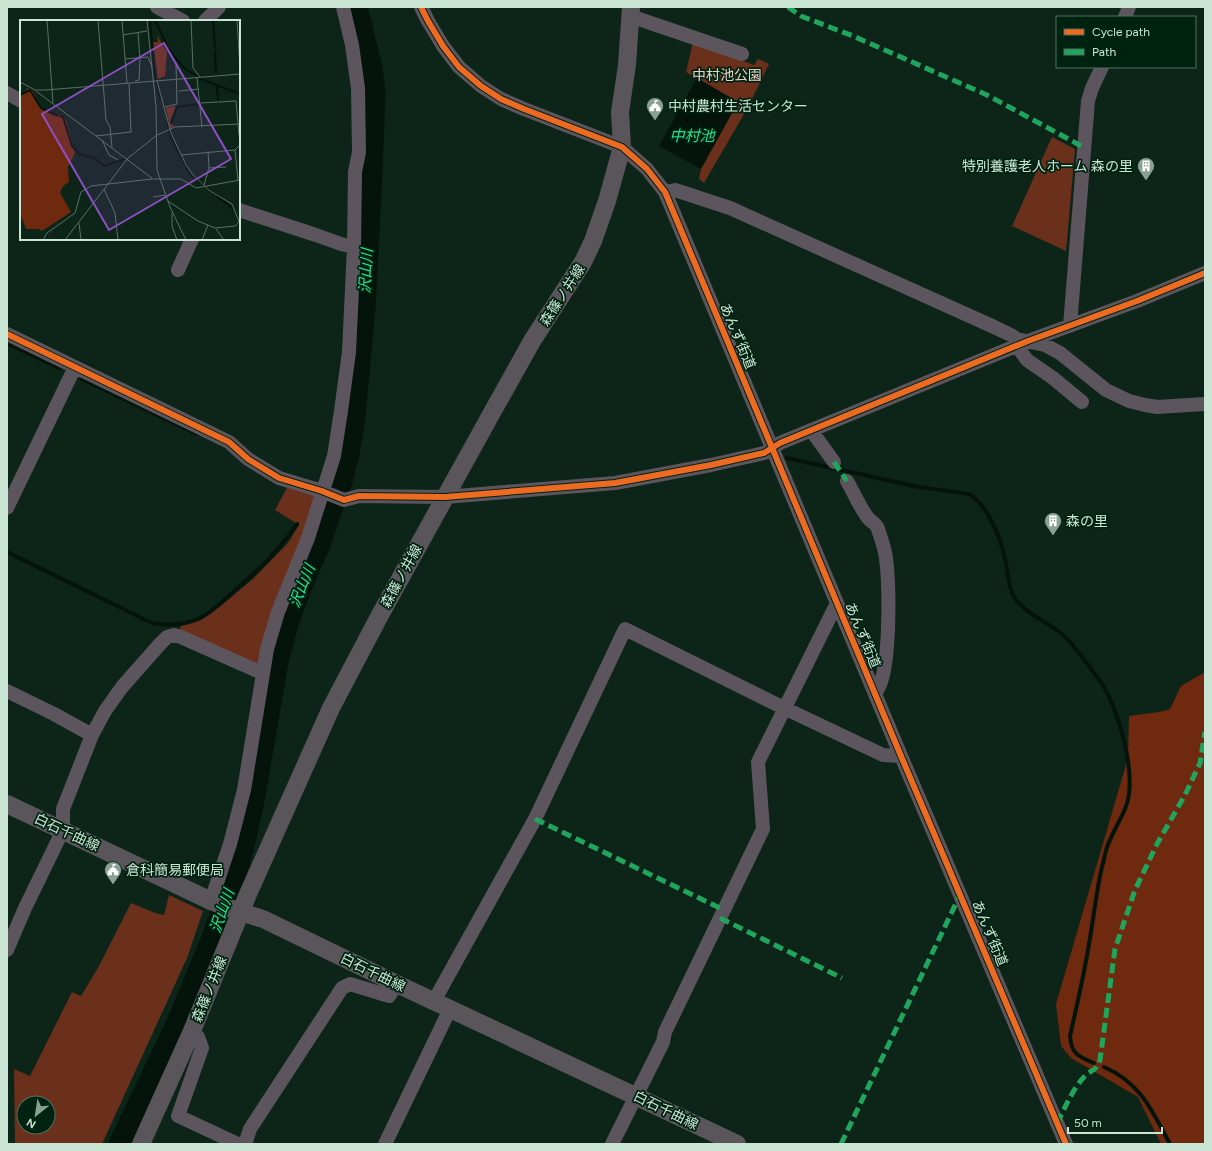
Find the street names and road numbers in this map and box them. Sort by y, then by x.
street label: 森篠ノ井線 [536,261,589,329]
street label: あんず街道 [716,301,759,372]
street label: 森篠ノ井線 [377,542,426,611]
street label: あんず街道 [841,600,884,671]
street label: 白石千曲線 [31,810,102,855]
street label: あんず街道 [968,898,1011,969]
street label: 白石千曲線 [338,949,408,995]
street label: 森篠ノ井線 [188,954,230,1025]
street label: 白石千曲線 [631,1087,701,1133]

